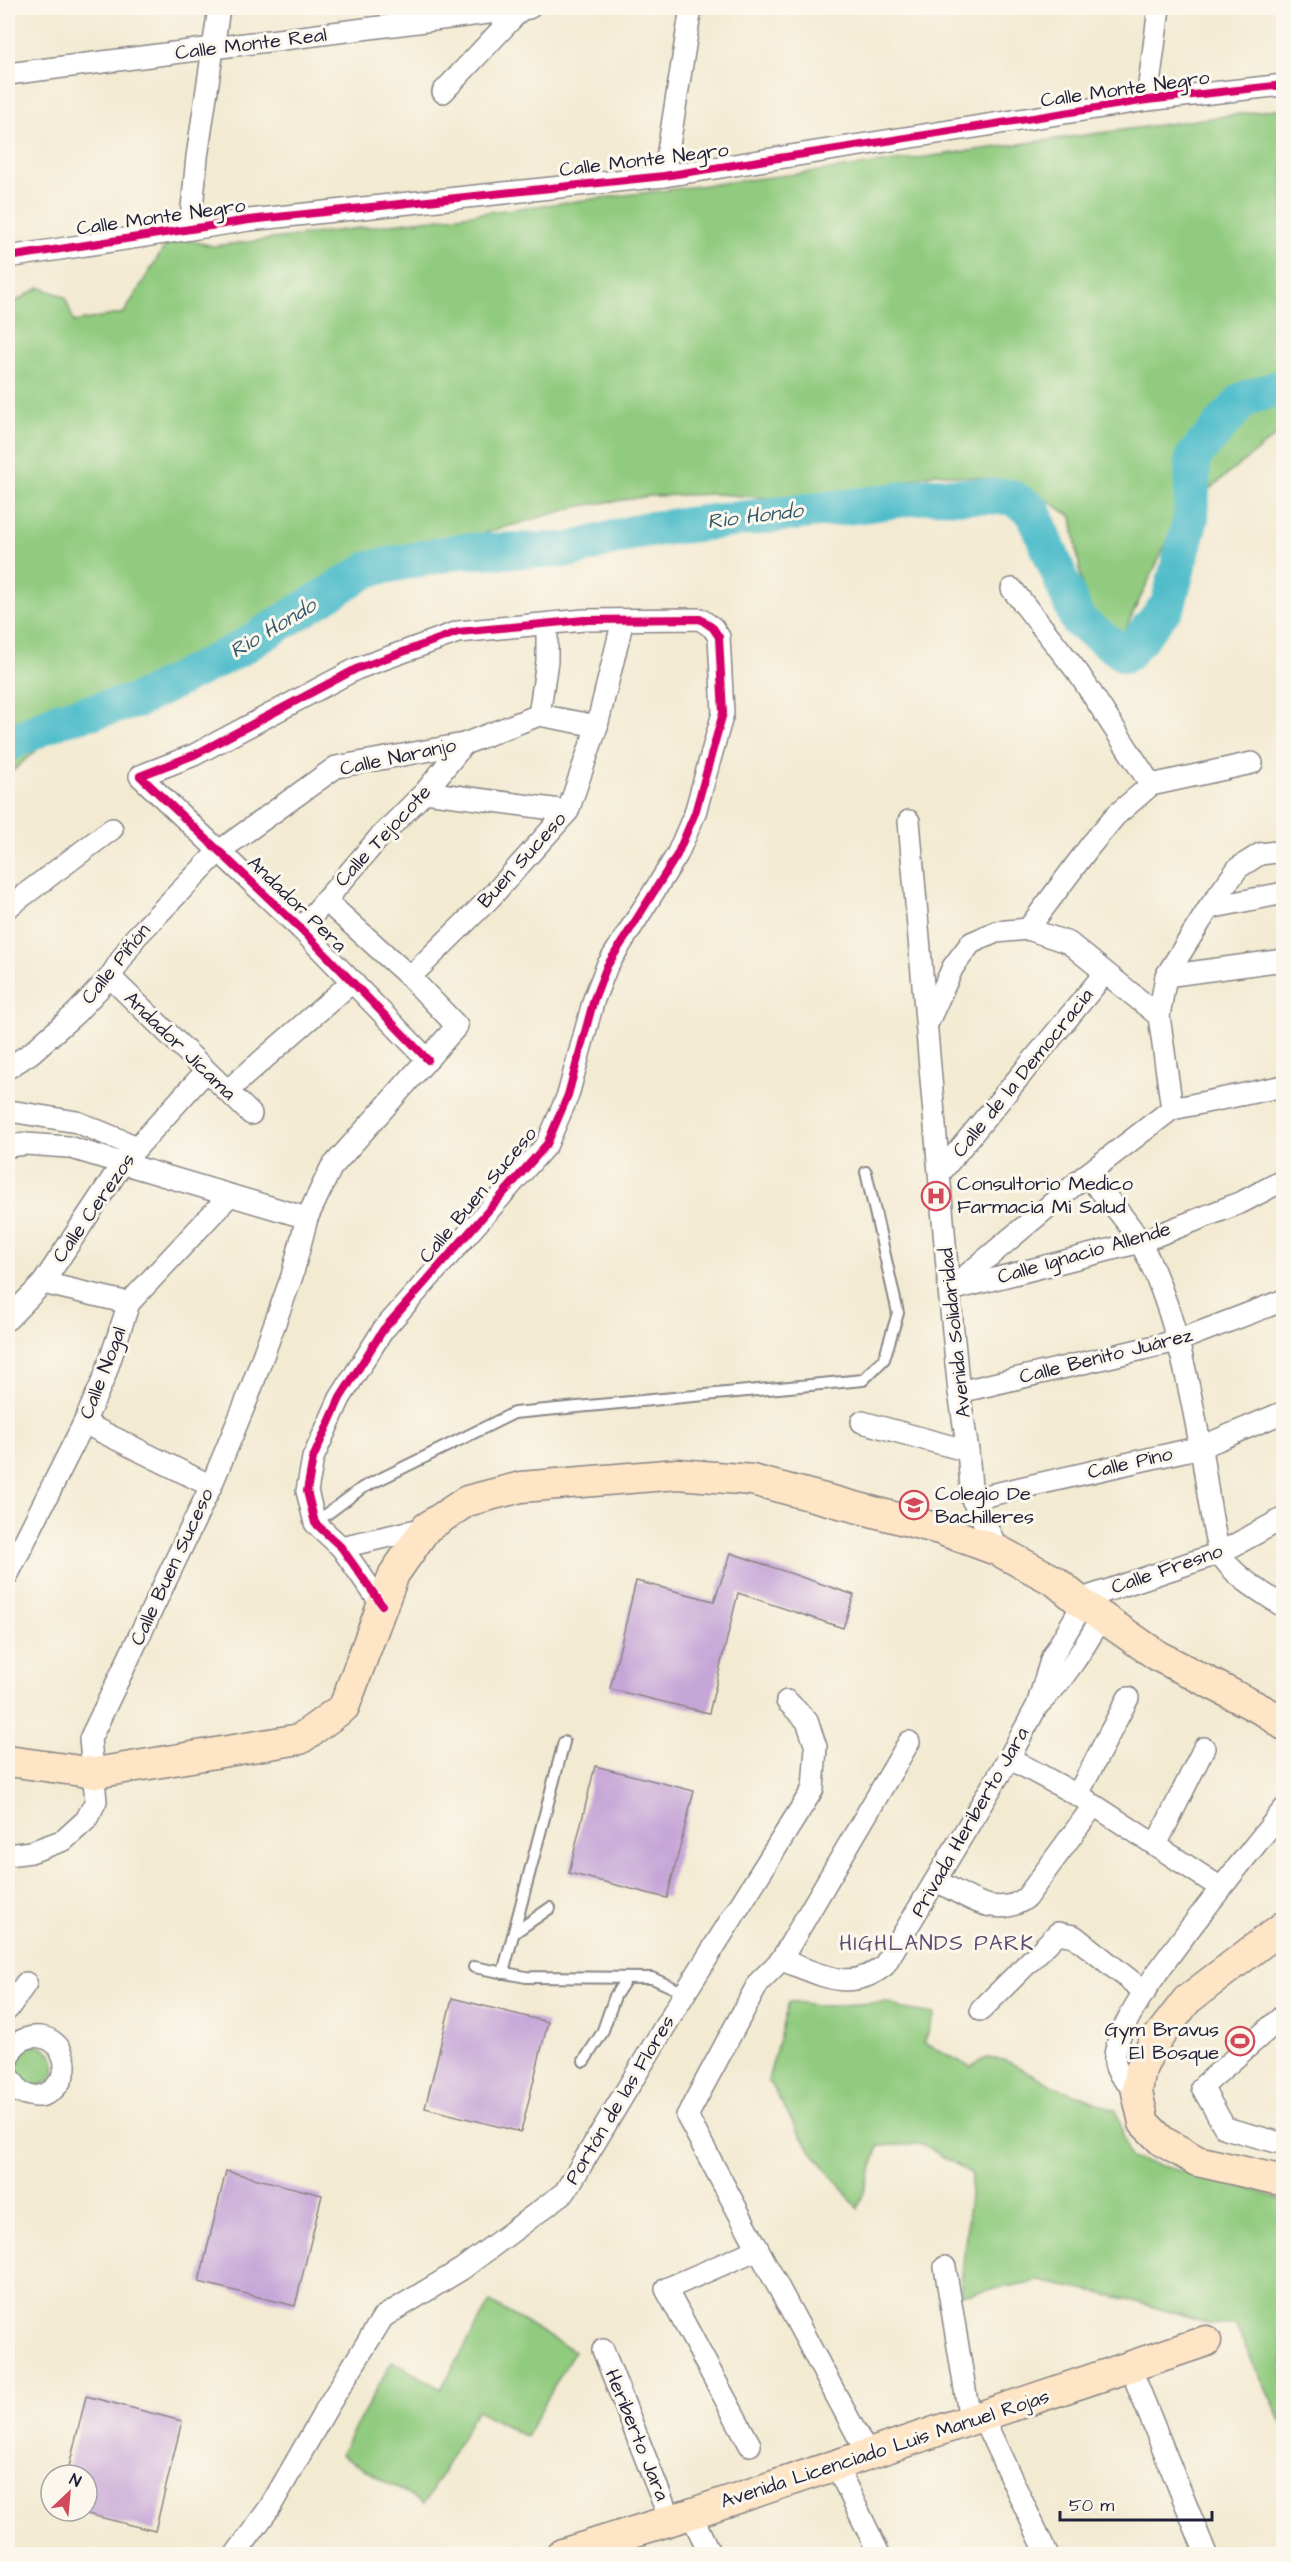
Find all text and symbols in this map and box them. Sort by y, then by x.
street label: Calle Monte Real [174,21,328,67]
street label: Calle Monte Negro [1039,63,1211,116]
street label: Calle Monte Negro [558,136,730,185]
street label: Calle Monte Negro [75,191,247,244]
water label: Rio Hondo [706,495,807,536]
water label: Rio Hondo [224,590,323,665]
street label: Calle Naranjo [337,731,459,783]
street label: Calle Tejocote [328,779,438,893]
street label: Buen Suceso [471,806,573,914]
street label: Andador Pera [241,849,353,959]
street label: Calle Piñón [75,918,157,1010]
street label: Calle de la Democracia [946,983,1100,1163]
street label: Andador Jícama [118,985,242,1107]
street label: Calle Buen Suceso [412,1121,544,1269]
street label: Calle Cerezos [46,1148,142,1268]
place label: Consultorio Medico Farmacia Mi Salud [957,1170,1133,1221]
hospital icon: Consultorio Medico Farmacia Mi Salud [920,1180,952,1212]
street label: Calle Ignacio Allende [994,1215,1174,1292]
street label: Avenida Solidaridad [932,1247,978,1419]
street label: Calle Benito Juárez [1016,1321,1196,1391]
street label: Calle Nogal [73,1323,134,1424]
street label: Calle Pino [1085,1440,1175,1486]
place label: Colegio De Bachilleres [935,1480,1034,1531]
street label: Calle Buen Suceso [123,1484,221,1650]
school or university icon: Colegio De Bachilleres [898,1489,930,1521]
street label: Calle Fresno [1107,1537,1227,1601]
street label: Privada Heriberto Jara [904,1722,1036,1922]
district label: HIGHLANDS PARK [839,1929,1035,1958]
street label: Portón de las Flores [558,2010,682,2190]
place label: Gym Bravus El Bosque [1105,2016,1219,2067]
sports icon: Gym Bravus El Bosque [1224,2025,1256,2057]
street label: Heriberto Jara [598,2365,676,2505]
street label: Avenida Licenciado Luis Manuel Rojas [717,2382,1053,2516]
north arrow [39,2463,99,2523]
text: N [66,2468,84,2493]
scale bar [1060,2484,1212,2522]
text: 50 m [1069,2493,1114,2518]

